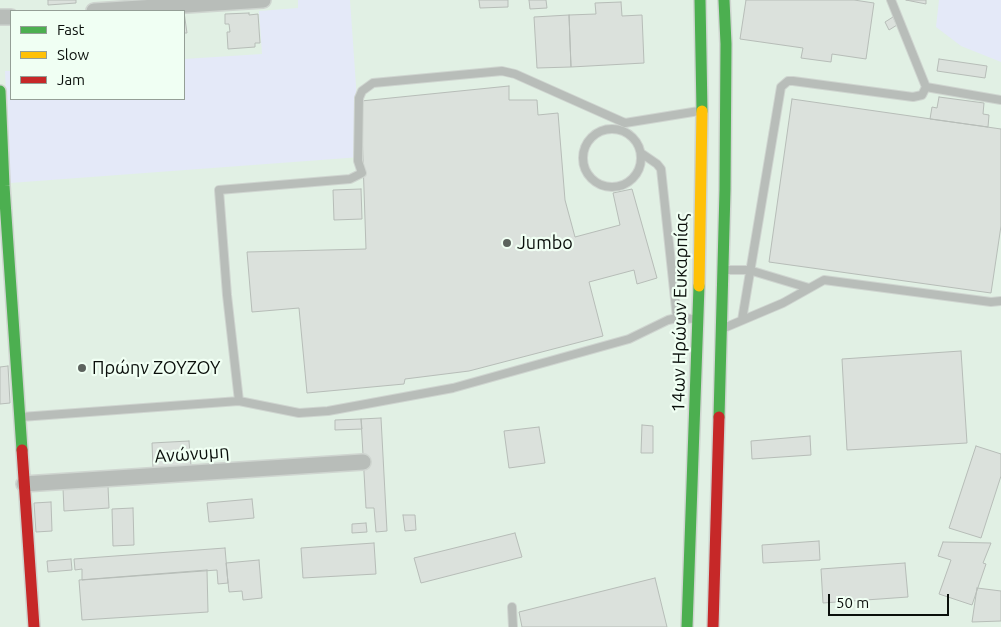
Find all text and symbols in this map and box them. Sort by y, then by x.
legend [10,10,185,100]
text: Fast [57,21,84,38]
text: Slow [57,46,89,63]
text: Jam [57,71,85,88]
street label: 14ων Ηρώων Ευκαρπίας [667,213,693,413]
place label: Jumbo [517,232,573,254]
marker: Jumbo [501,237,513,249]
place label: Πρώην ΖΟΥΖΟΥ [92,357,220,379]
marker: Πρώην ΖΟΥΖΟΥ [76,362,88,374]
street label: Ανώνυμη [154,441,230,467]
scale bar [831,584,952,616]
text: 50 m [836,594,869,611]

